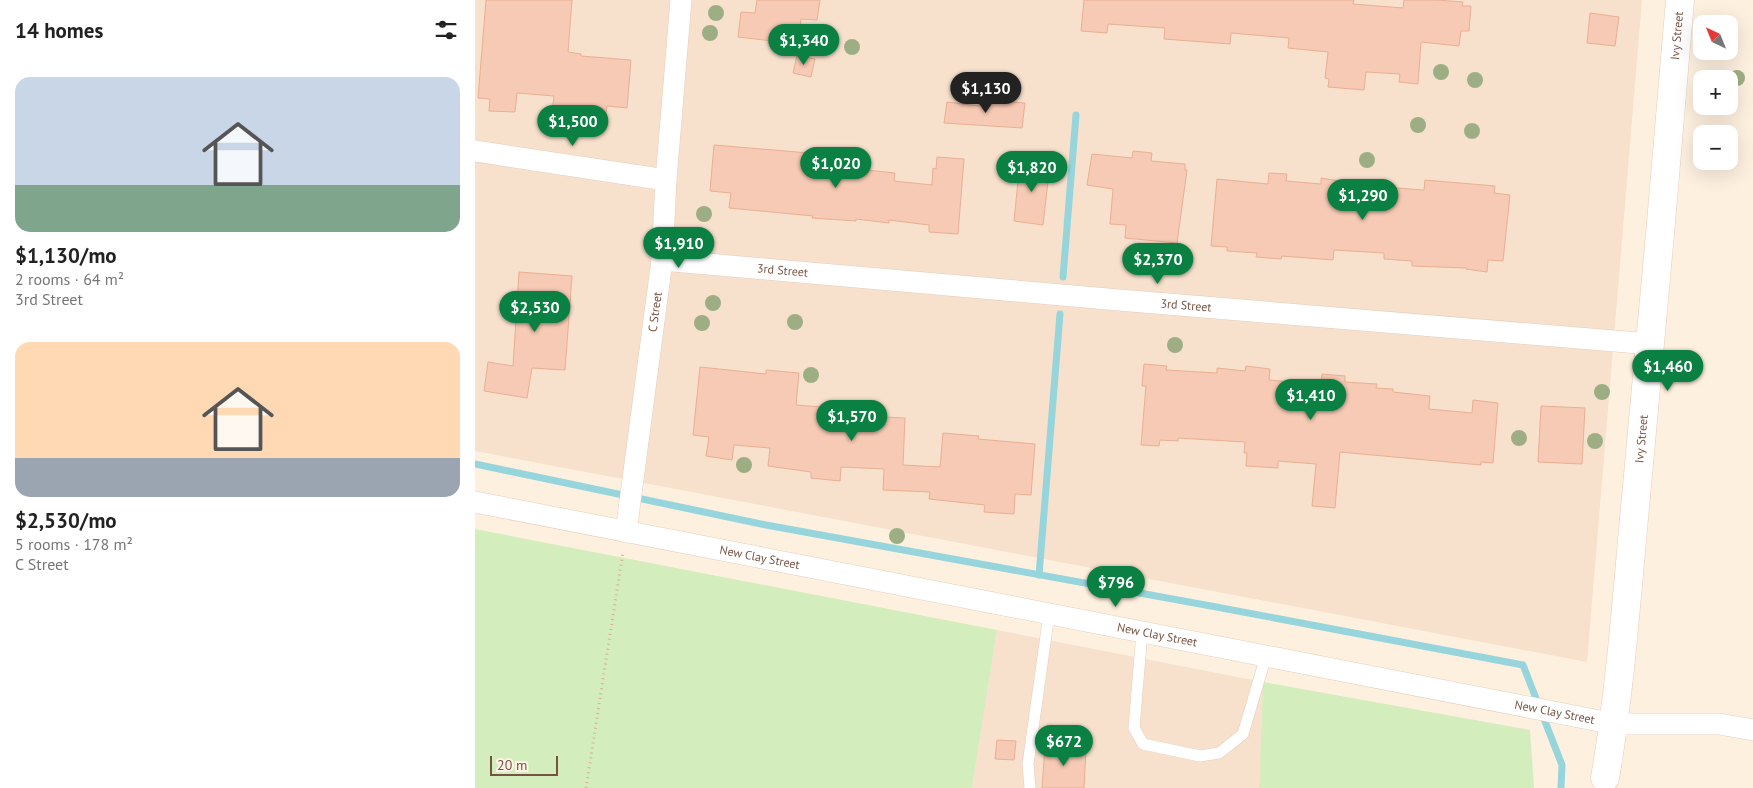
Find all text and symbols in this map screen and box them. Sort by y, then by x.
street label: Ivy Street [1667,11,1686,60]
north arrow [1693,15,1737,60]
map controls [1693,15,1738,170]
icon: filters [432,16,460,44]
text: 14 homes [15,17,103,44]
pin: $1,340 [763,23,845,66]
text: $1,340 [779,30,829,50]
button: + [1693,70,1738,115]
pin: $1,130 [945,72,1027,114]
text: $1,130 [961,78,1011,98]
pin: $1,500 [532,104,614,147]
icon: home [193,109,283,199]
text: $1,500 [548,111,598,131]
button: − [1693,125,1738,170]
pin: $1,020 [795,146,877,189]
pin: $1,820 [991,150,1073,193]
text: $1,020 [811,153,861,173]
text: $1,820 [1007,157,1057,177]
pin: $1,290 [1322,178,1404,221]
text: $1,290 [1338,185,1388,205]
pin: $1,910 [638,226,720,269]
text: $1,910 [654,233,704,253]
text: $1,130/mo [15,242,117,269]
pin: $2,370 [1117,242,1199,285]
text: $2,370 [1133,249,1183,269]
street label: 3rd Street [757,260,809,280]
text: 2 rooms · 64 m² [15,269,124,289]
text: 3rd Street [15,289,83,309]
pin: $2,530 [494,290,576,333]
street label: C Street [645,291,665,333]
street label: 3rd Street [1160,295,1212,315]
text: $2,530 [510,297,560,317]
pin: $1,460 [1627,350,1709,392]
text: $1,460 [1643,356,1693,376]
icon: home [193,374,283,464]
pin: $1,410 [1270,378,1352,421]
text: $1,410 [1286,385,1336,405]
pin: $1,570 [811,400,893,442]
text: $1,570 [827,406,877,426]
street label: Ivy Street [1631,414,1651,464]
text: $2,530/mo [15,507,117,534]
text: 5 rooms · 178 m² [15,534,133,554]
street label: New Clay Street [718,542,801,572]
text: C Street [15,554,69,574]
pin: $796 [1086,566,1146,608]
text: $796 [1098,572,1134,592]
street label: New Clay Street [1116,619,1199,649]
street label: New Clay Street [1514,697,1596,727]
pin: $672 [1034,724,1094,767]
text: $672 [1046,731,1082,751]
scale bar [490,753,557,776]
text: 20 m [497,756,527,774]

